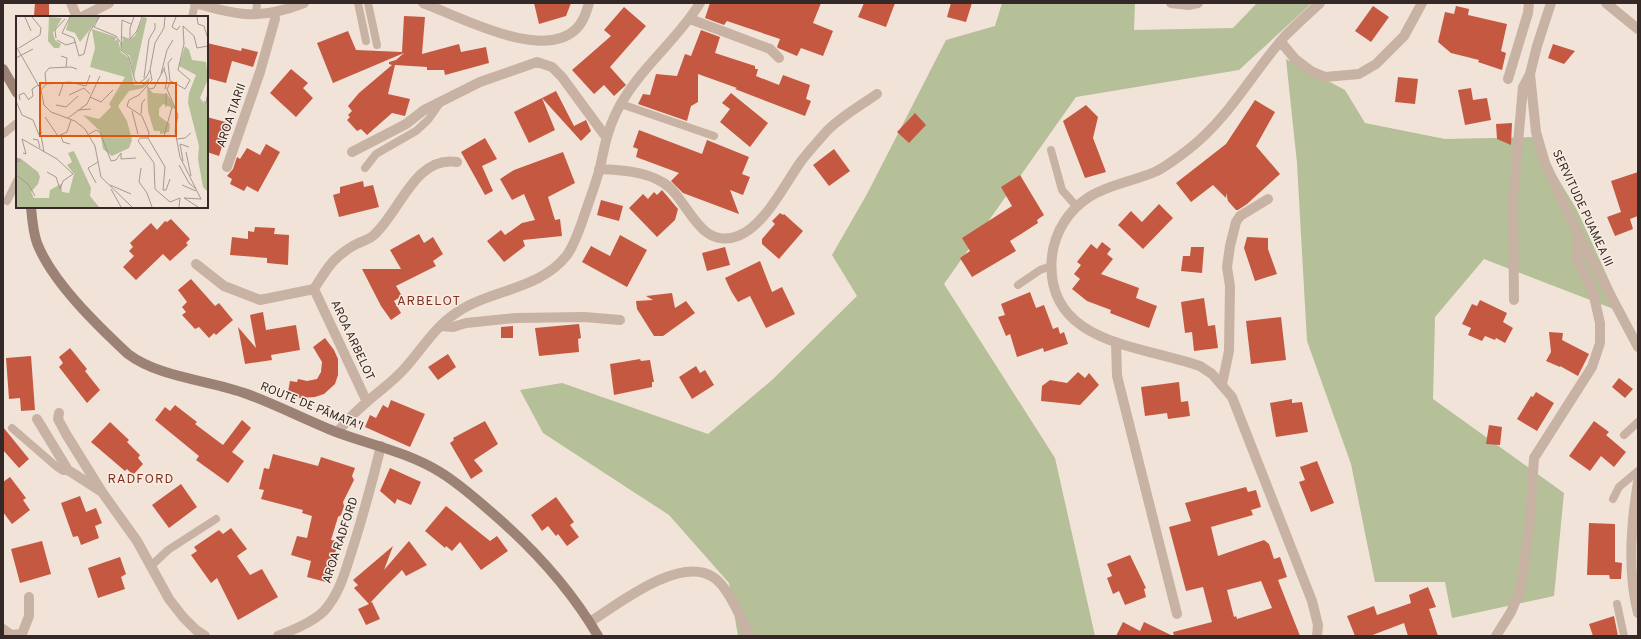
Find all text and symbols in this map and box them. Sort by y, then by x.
inset map [16,16,208,208]
street label: AROA TIARII [213,81,250,150]
street label: SERVITUDE PUAMEA III [1548,147,1616,269]
district label: ARBELOT [397,294,461,310]
street label: AROA ARBELOT [326,298,378,383]
street label: ROUTE DE PĀMATA'I [258,379,366,435]
district label: RADFORD [108,472,174,488]
street label: AROA RADFORD [319,495,362,586]

